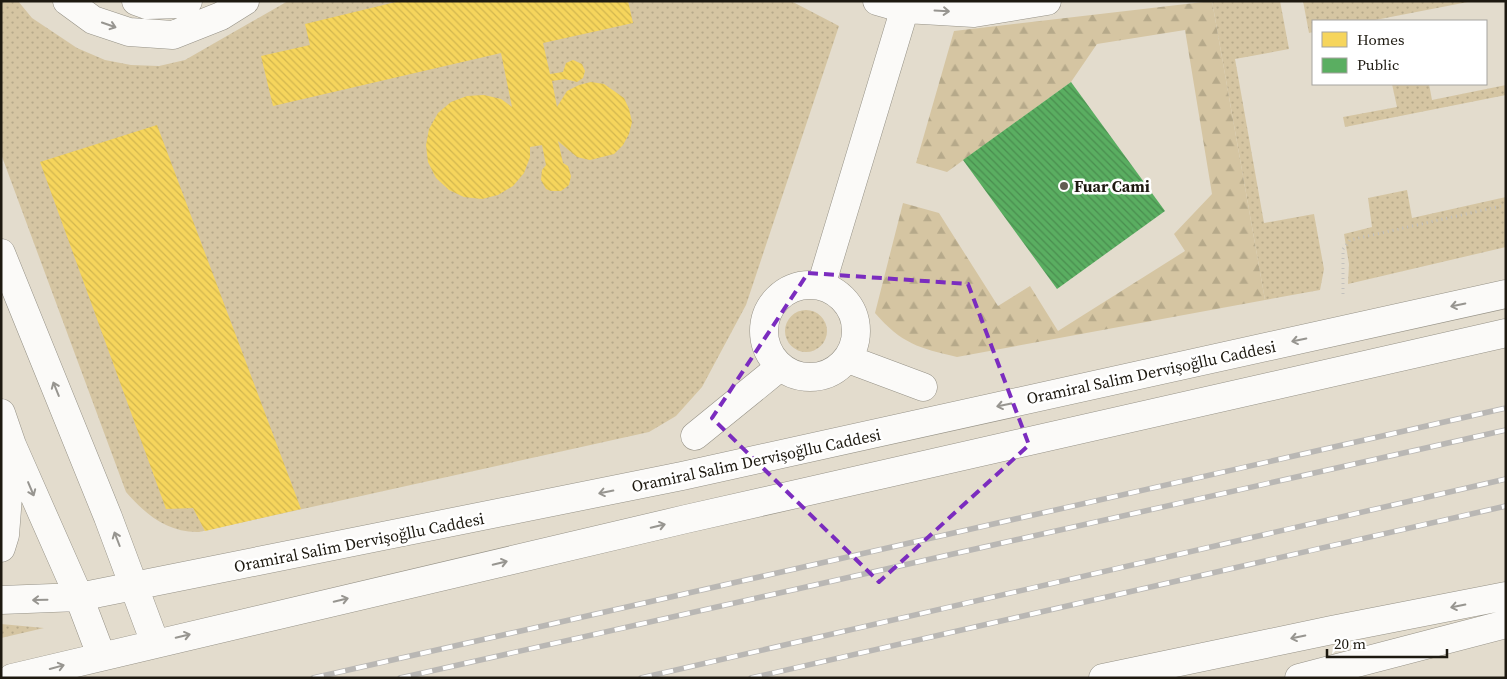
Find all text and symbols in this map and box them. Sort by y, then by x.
one-way arrow [934,6,950,15]
legend [1312,20,1487,85]
one-way arrow [101,21,116,30]
text: Homes [1357,29,1404,50]
text: Public [1357,54,1399,75]
place label: Fuar Cami [1074,175,1150,197]
marker: Fuar Cami [1058,180,1070,192]
one-way arrow [1451,301,1467,310]
street label: Oramiral Salim Dervişoğllu Caddesi [1024,335,1278,409]
one-way arrow [1292,335,1308,345]
one-way arrow [51,382,60,397]
one-way arrow [997,401,1013,410]
street label: Oramiral Salim Dervişoğllu Caddesi [629,423,883,497]
one-way arrow [27,481,37,496]
one-way arrow [598,488,614,497]
street label: Oramiral Salim Dervişoğllu Caddesi [232,507,486,577]
one-way arrow [649,521,665,530]
one-way arrow [111,532,120,547]
one-way arrow [491,558,507,567]
one-way arrow [32,595,48,604]
one-way arrow [333,595,349,604]
one-way arrow [1450,601,1466,611]
scale bar [1327,626,1447,658]
one-way arrow [174,631,190,640]
one-way arrow [1291,632,1307,642]
text: 20 m [1334,633,1366,654]
one-way arrow [48,661,64,671]

